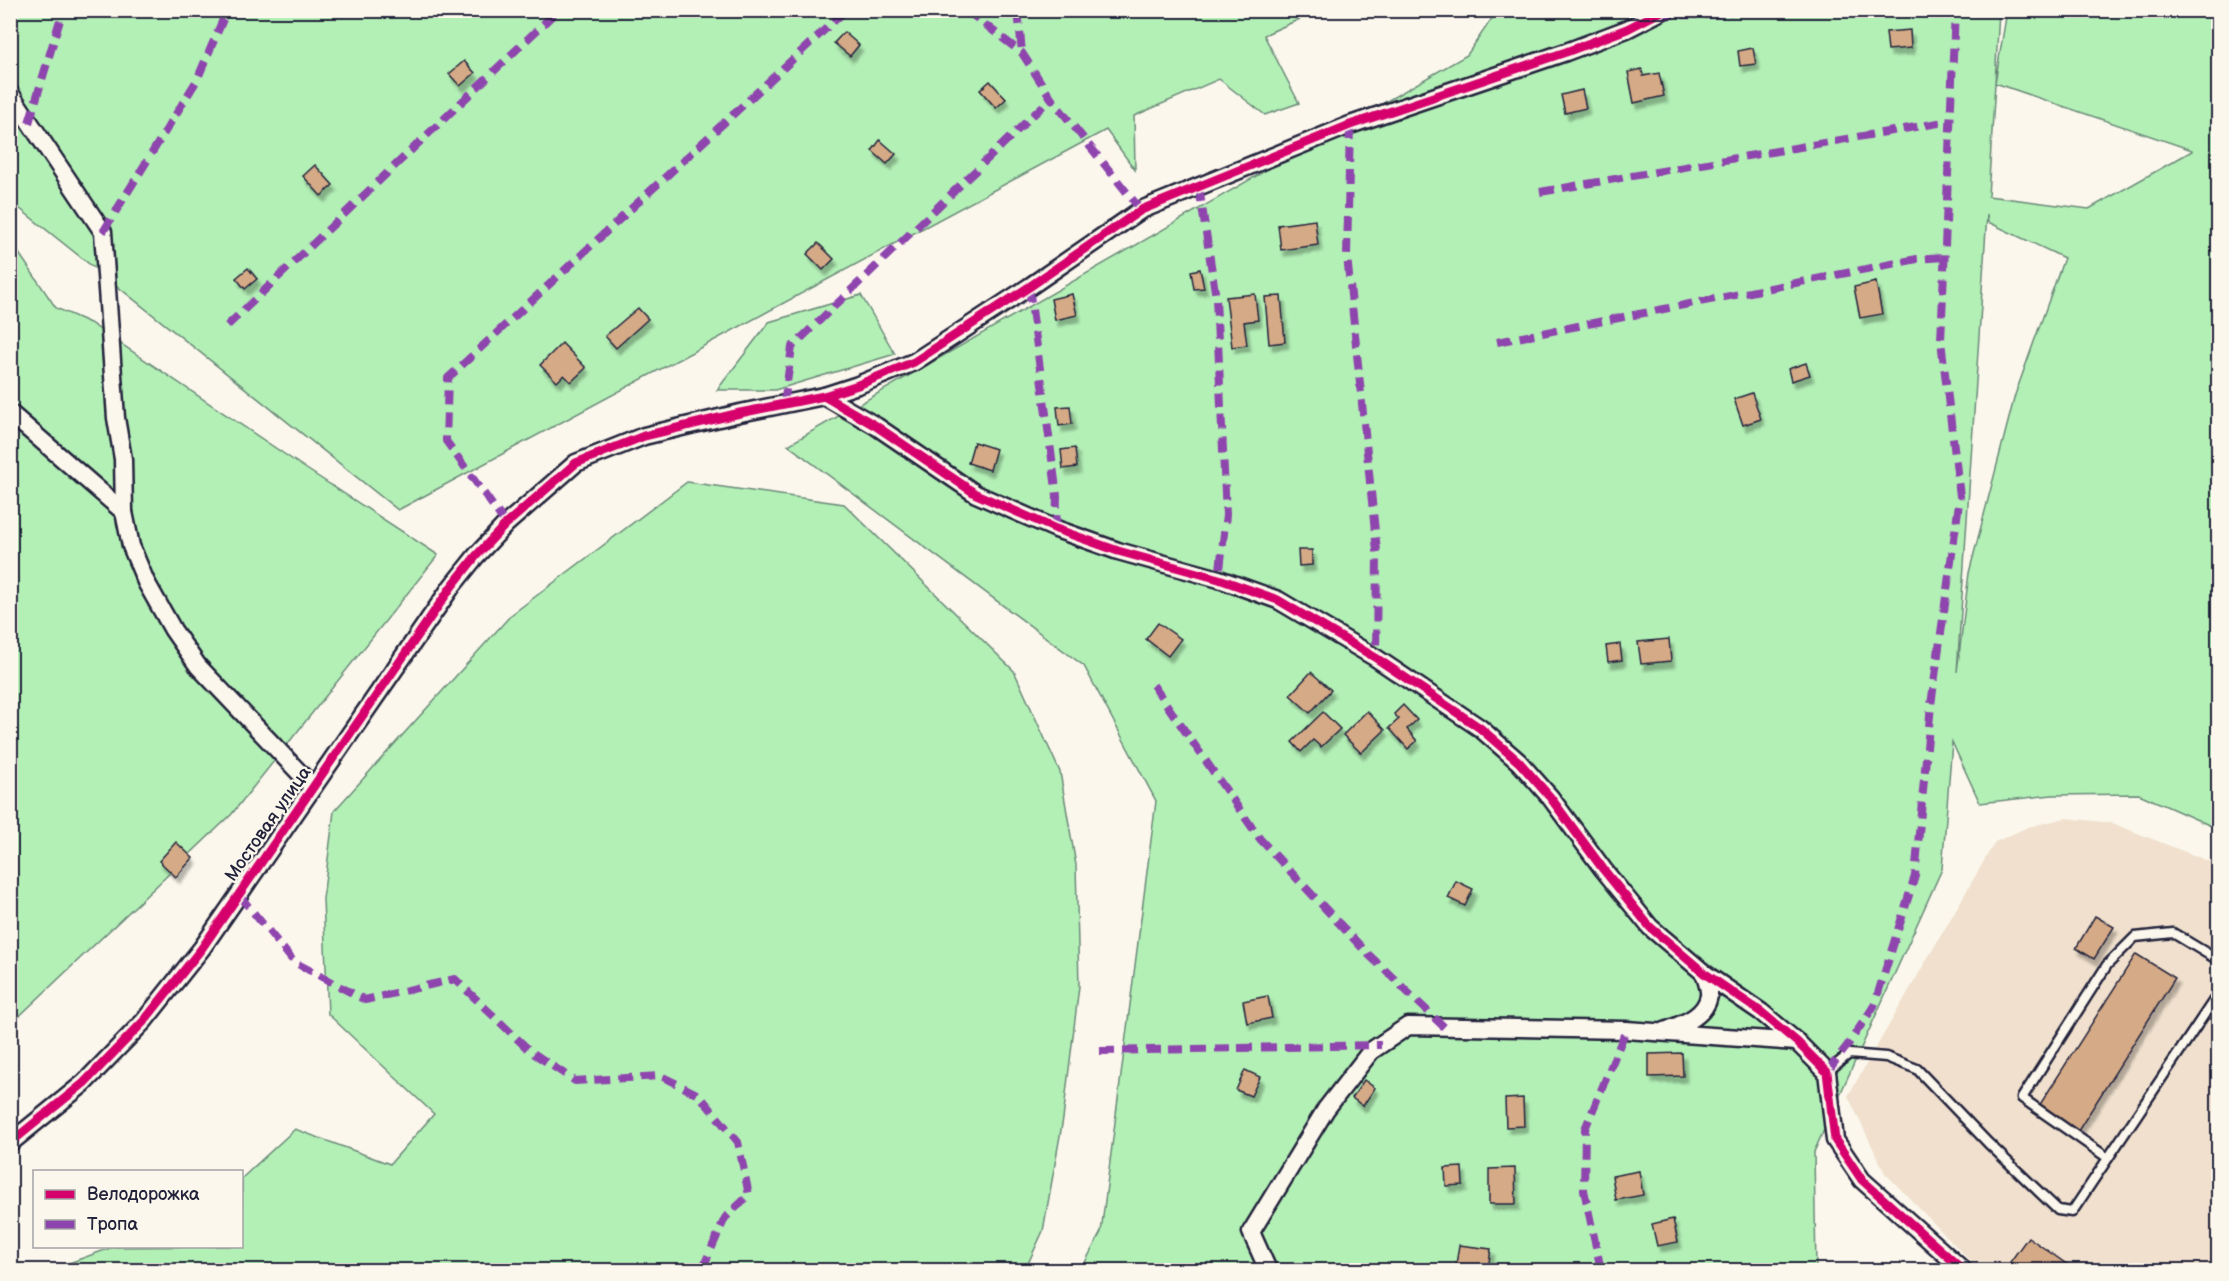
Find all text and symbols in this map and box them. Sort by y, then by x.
street label: Мостовая улица [221,762,316,885]
legend [33,1170,243,1248]
text: Велодорожка [87,1184,200,1205]
text: Тропа [87,1214,138,1235]

